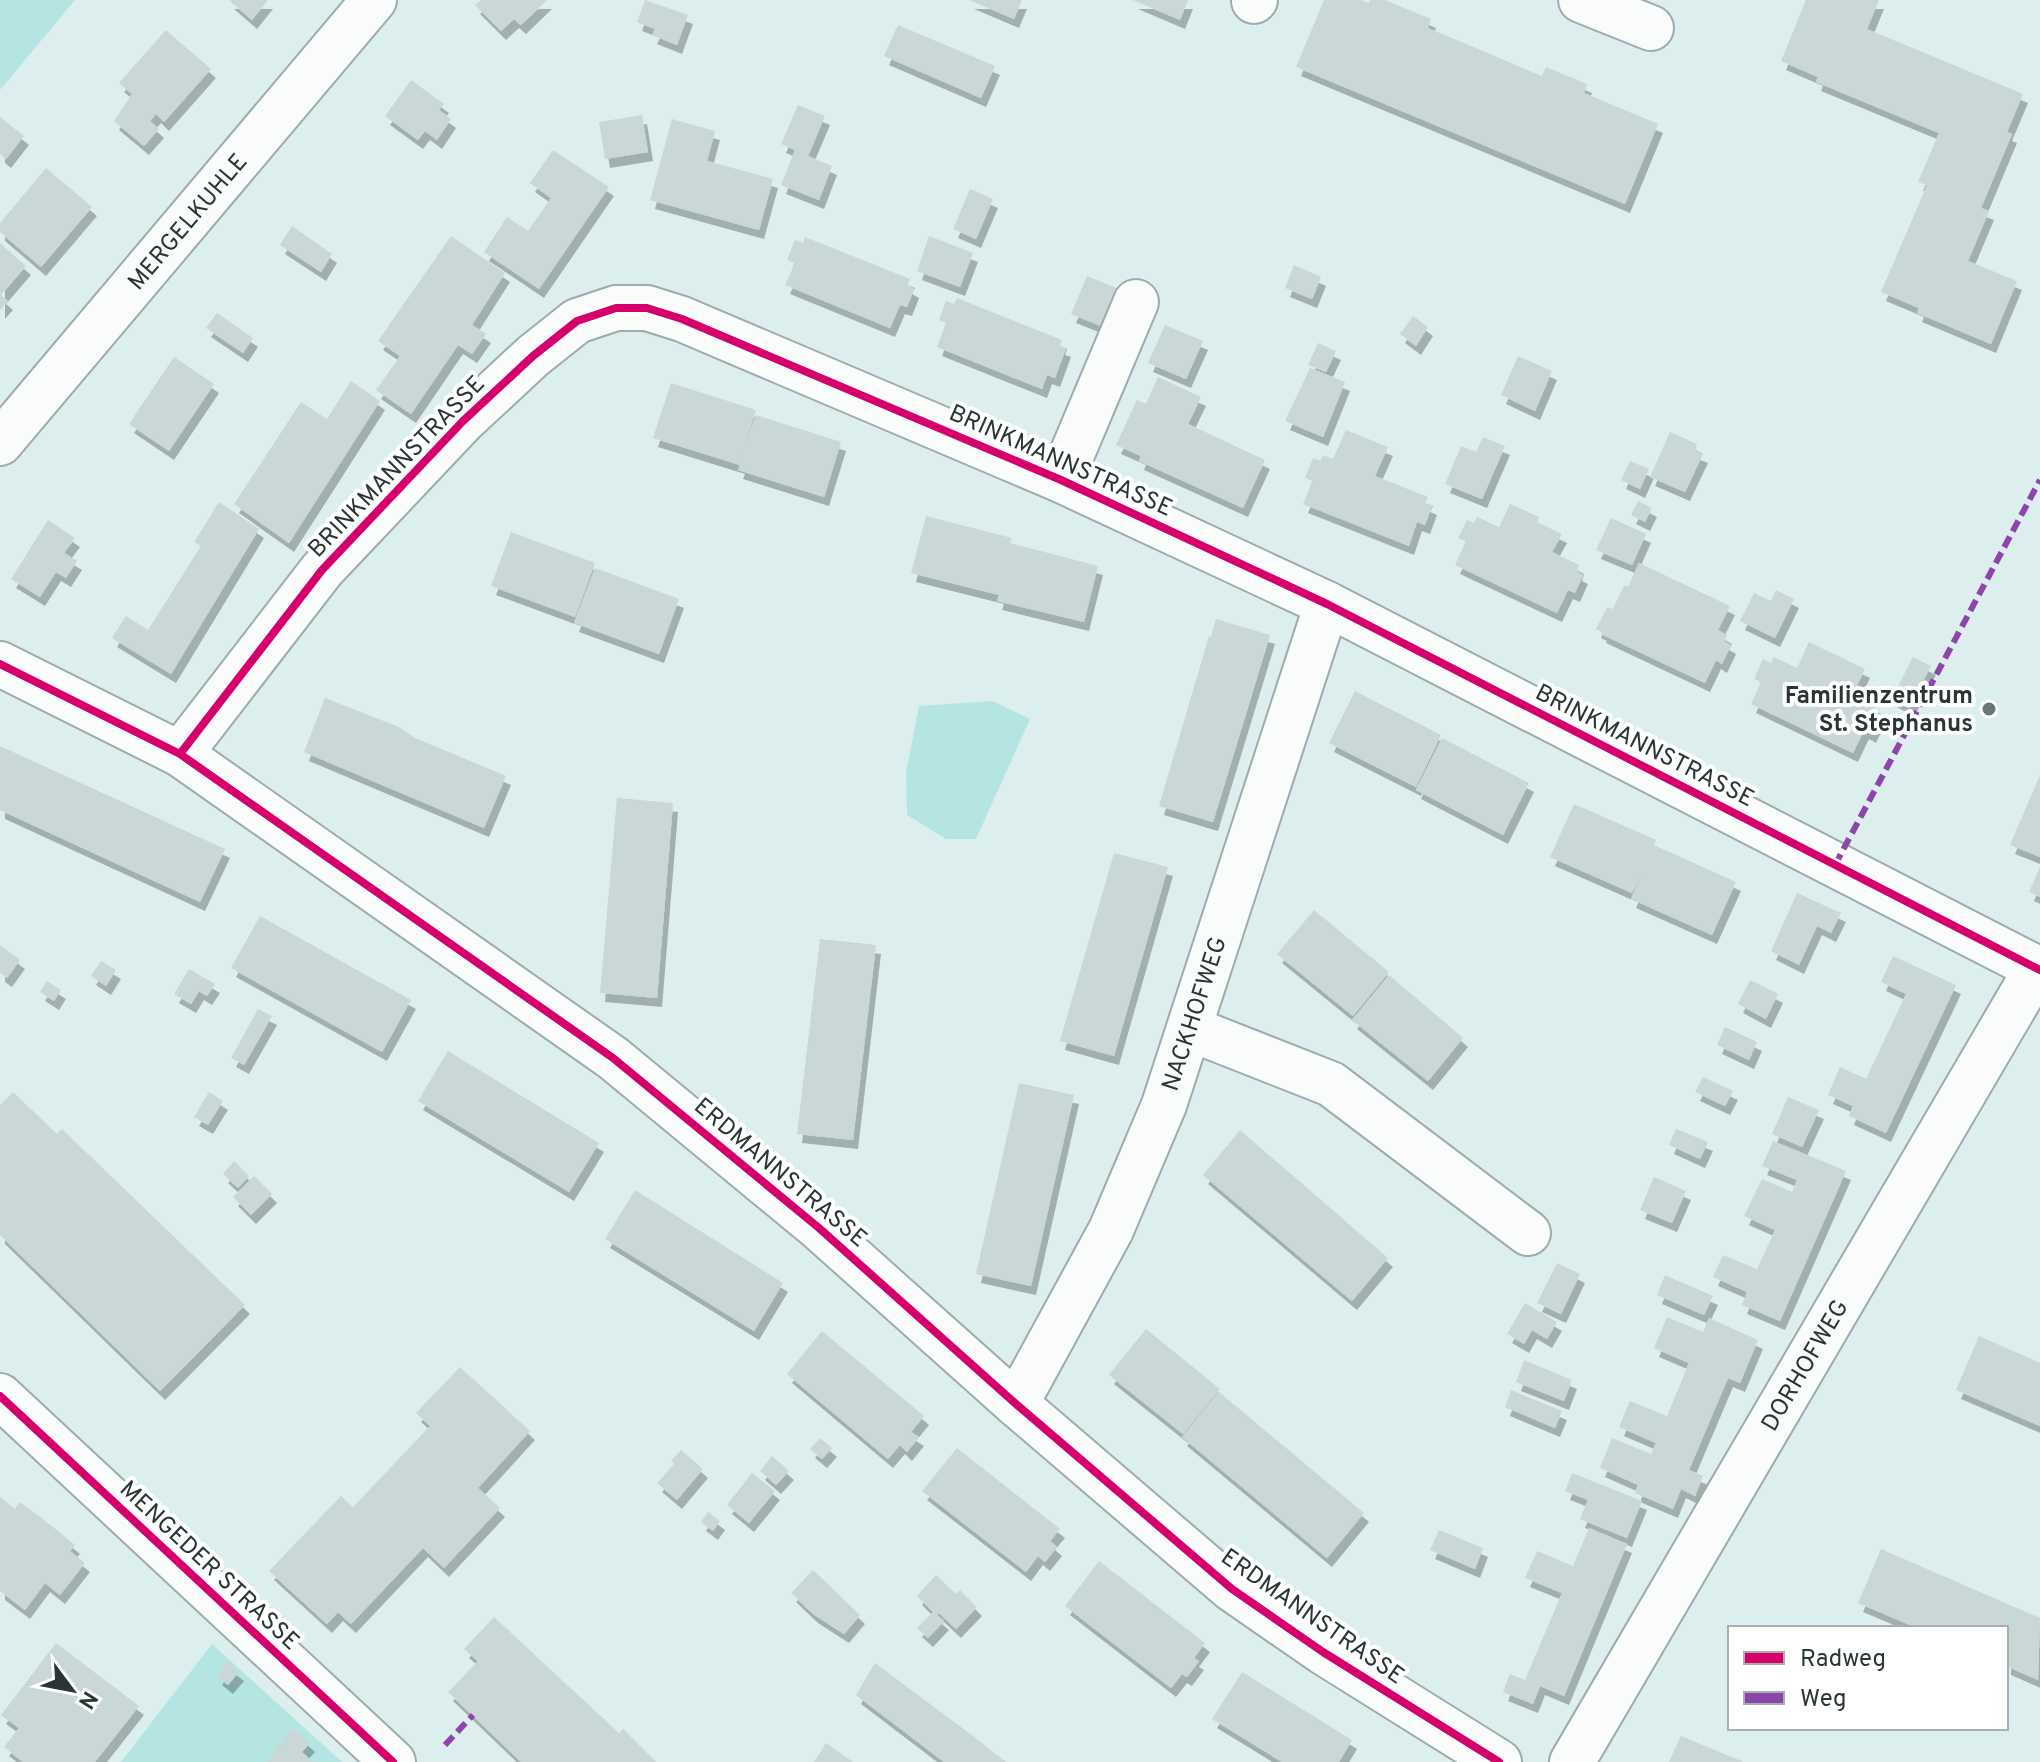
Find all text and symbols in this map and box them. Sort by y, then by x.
street label: MERGELKUHLE [122,148,255,297]
street label: BRINKMANNSTRASSE [303,370,492,565]
street label: BRINKMANNSTRASSE [944,399,1177,525]
street label: BRINKMANNSTRASSE [1530,679,1759,815]
place label: Familienzentrum St. Stephanus [1785,682,1973,740]
marker: Familienzentrum St. Stephanus [1980,700,1998,718]
street label: NACKHOFWEG [1156,933,1235,1095]
street label: ERDMANNSTRASSE [687,1092,873,1255]
street label: DORHOFWEG [1756,1295,1856,1437]
street label: MENGEDER STRASSE [112,1475,305,1658]
street label: ERDMANNSTRASSE [1214,1543,1409,1692]
legend [1728,1626,2008,1730]
text: Radweg [1800,1645,1886,1675]
north arrow [32,1650,112,1730]
text: N [71,1685,102,1713]
text: Weg [1800,1685,1847,1715]

